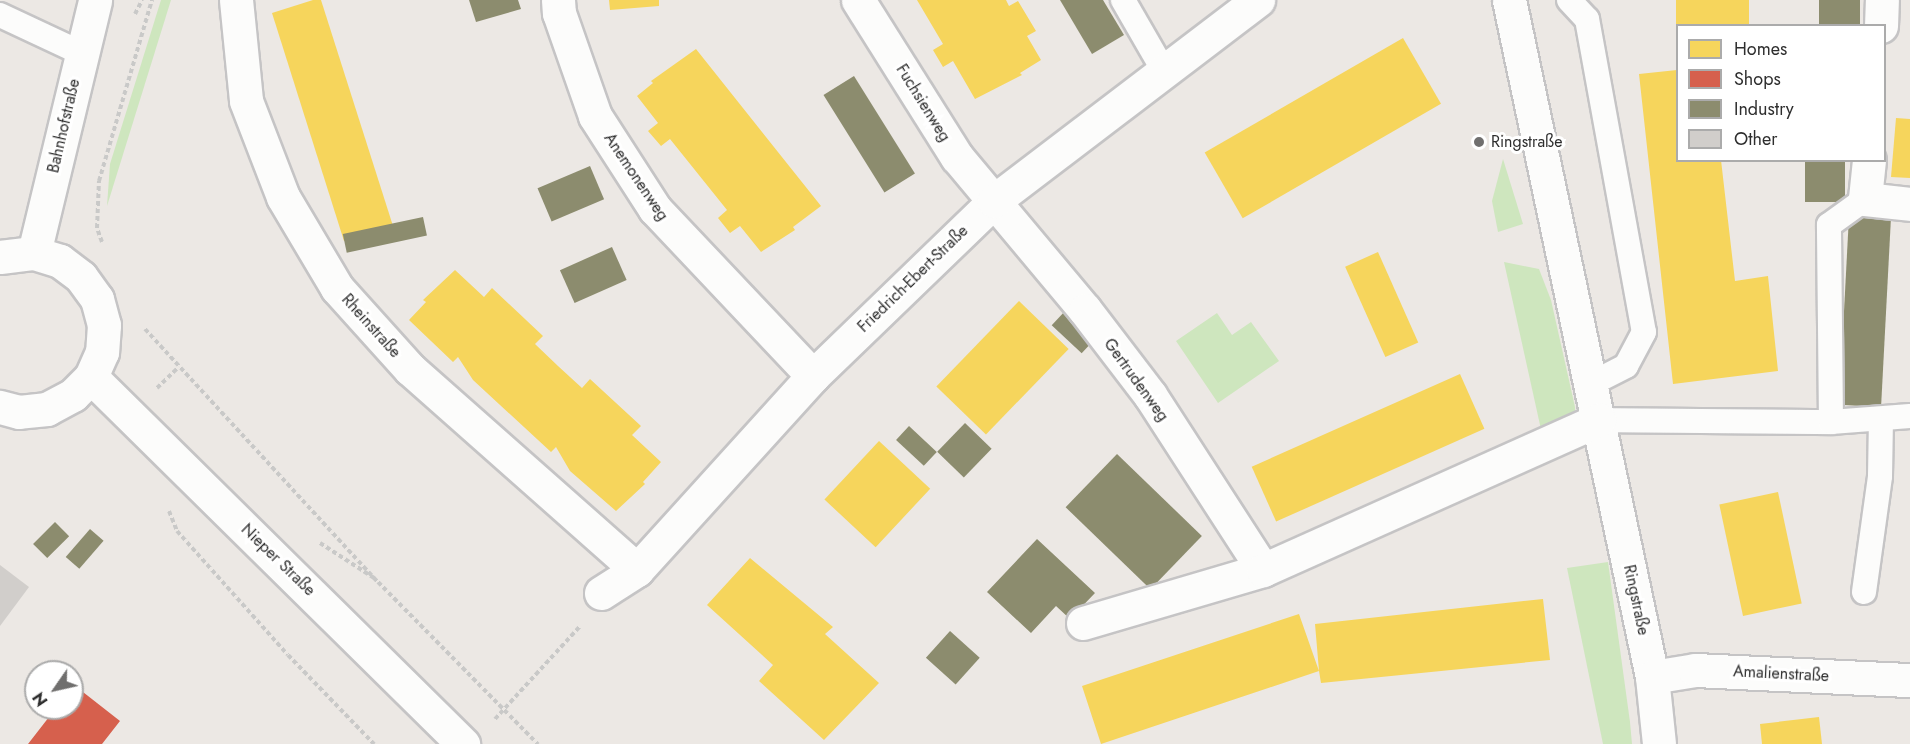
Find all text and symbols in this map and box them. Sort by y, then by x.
legend [1676,24,1886,162]
text: Homes [1734,36,1787,62]
street label: Fuchsienweg [892,61,954,145]
text: Shops [1734,66,1781,92]
street label: Bahnhofstraße [44,77,84,175]
text: Industry [1734,96,1794,122]
text: Other [1734,126,1777,152]
street label: Anemonenweg [600,130,672,224]
place label: Ringstraße [1491,132,1562,152]
marker: Ringstraße [1472,135,1486,149]
street label: Friedrich-Ebert-Straße [854,222,972,336]
street label: Rheinstraße [337,290,405,362]
street label: Gertrudenweg [1100,335,1172,425]
street label: Nieper Straße [237,520,319,600]
street label: Ringstraße [1619,563,1653,637]
north arrow [24,660,84,720]
street label: Amalienstraße [1733,662,1829,686]
text: N [27,688,53,711]

